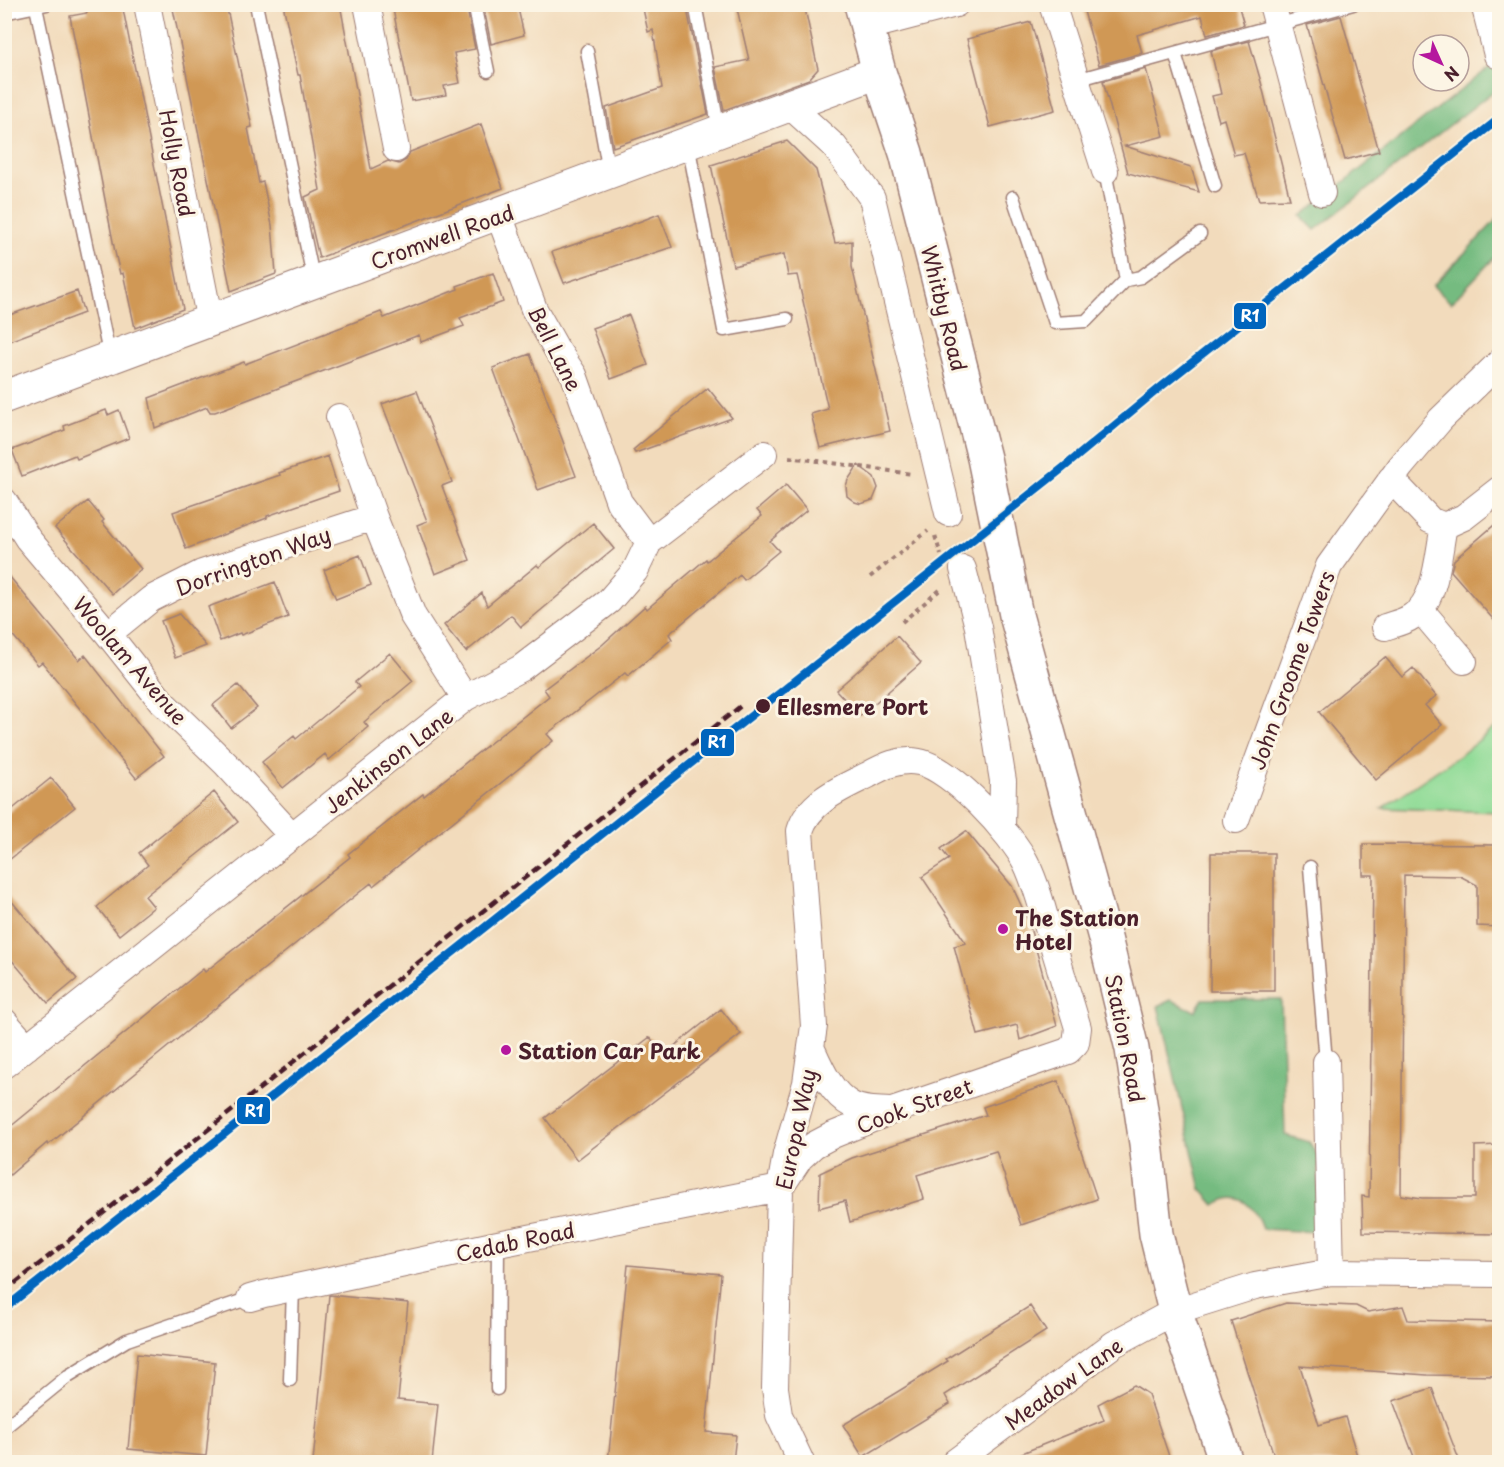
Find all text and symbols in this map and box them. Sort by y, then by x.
north arrow [1411,33,1471,93]
text: N [1439,61,1465,87]
street label: Holly Road [152,107,204,219]
street label: Cromwell Road [366,195,518,277]
street label: Whitby Road [914,242,976,374]
street label: Bell Lane [521,300,591,396]
line badge: R1 [1233,302,1267,330]
text: R1 [1241,303,1260,327]
street label: Dorrington Way [171,517,335,603]
street label: John Groome Towers [1240,566,1342,774]
street label: Woolam Avenue [66,589,196,731]
place label: Ellesmere Port [777,690,928,722]
marker: Ellesmere Port [754,697,772,715]
street label: Jenkinson Lane [317,699,459,821]
line badge: R1 [700,728,735,757]
text: R1 [708,729,727,753]
place label: The Station Hotel [1015,901,1139,957]
marker: The Station Hotel [996,922,1010,936]
street label: Station Road [1098,971,1154,1105]
place label: Station Car Park [518,1034,701,1066]
marker: Station Car Park [499,1043,513,1057]
street label: Europa Way [767,1065,823,1193]
street label: Cook Street [851,1069,977,1141]
line badge: R1 [236,1096,271,1125]
text: R1 [245,1098,264,1122]
street label: Cedab Road [453,1213,577,1269]
street label: Meadow Lane [997,1329,1129,1437]

